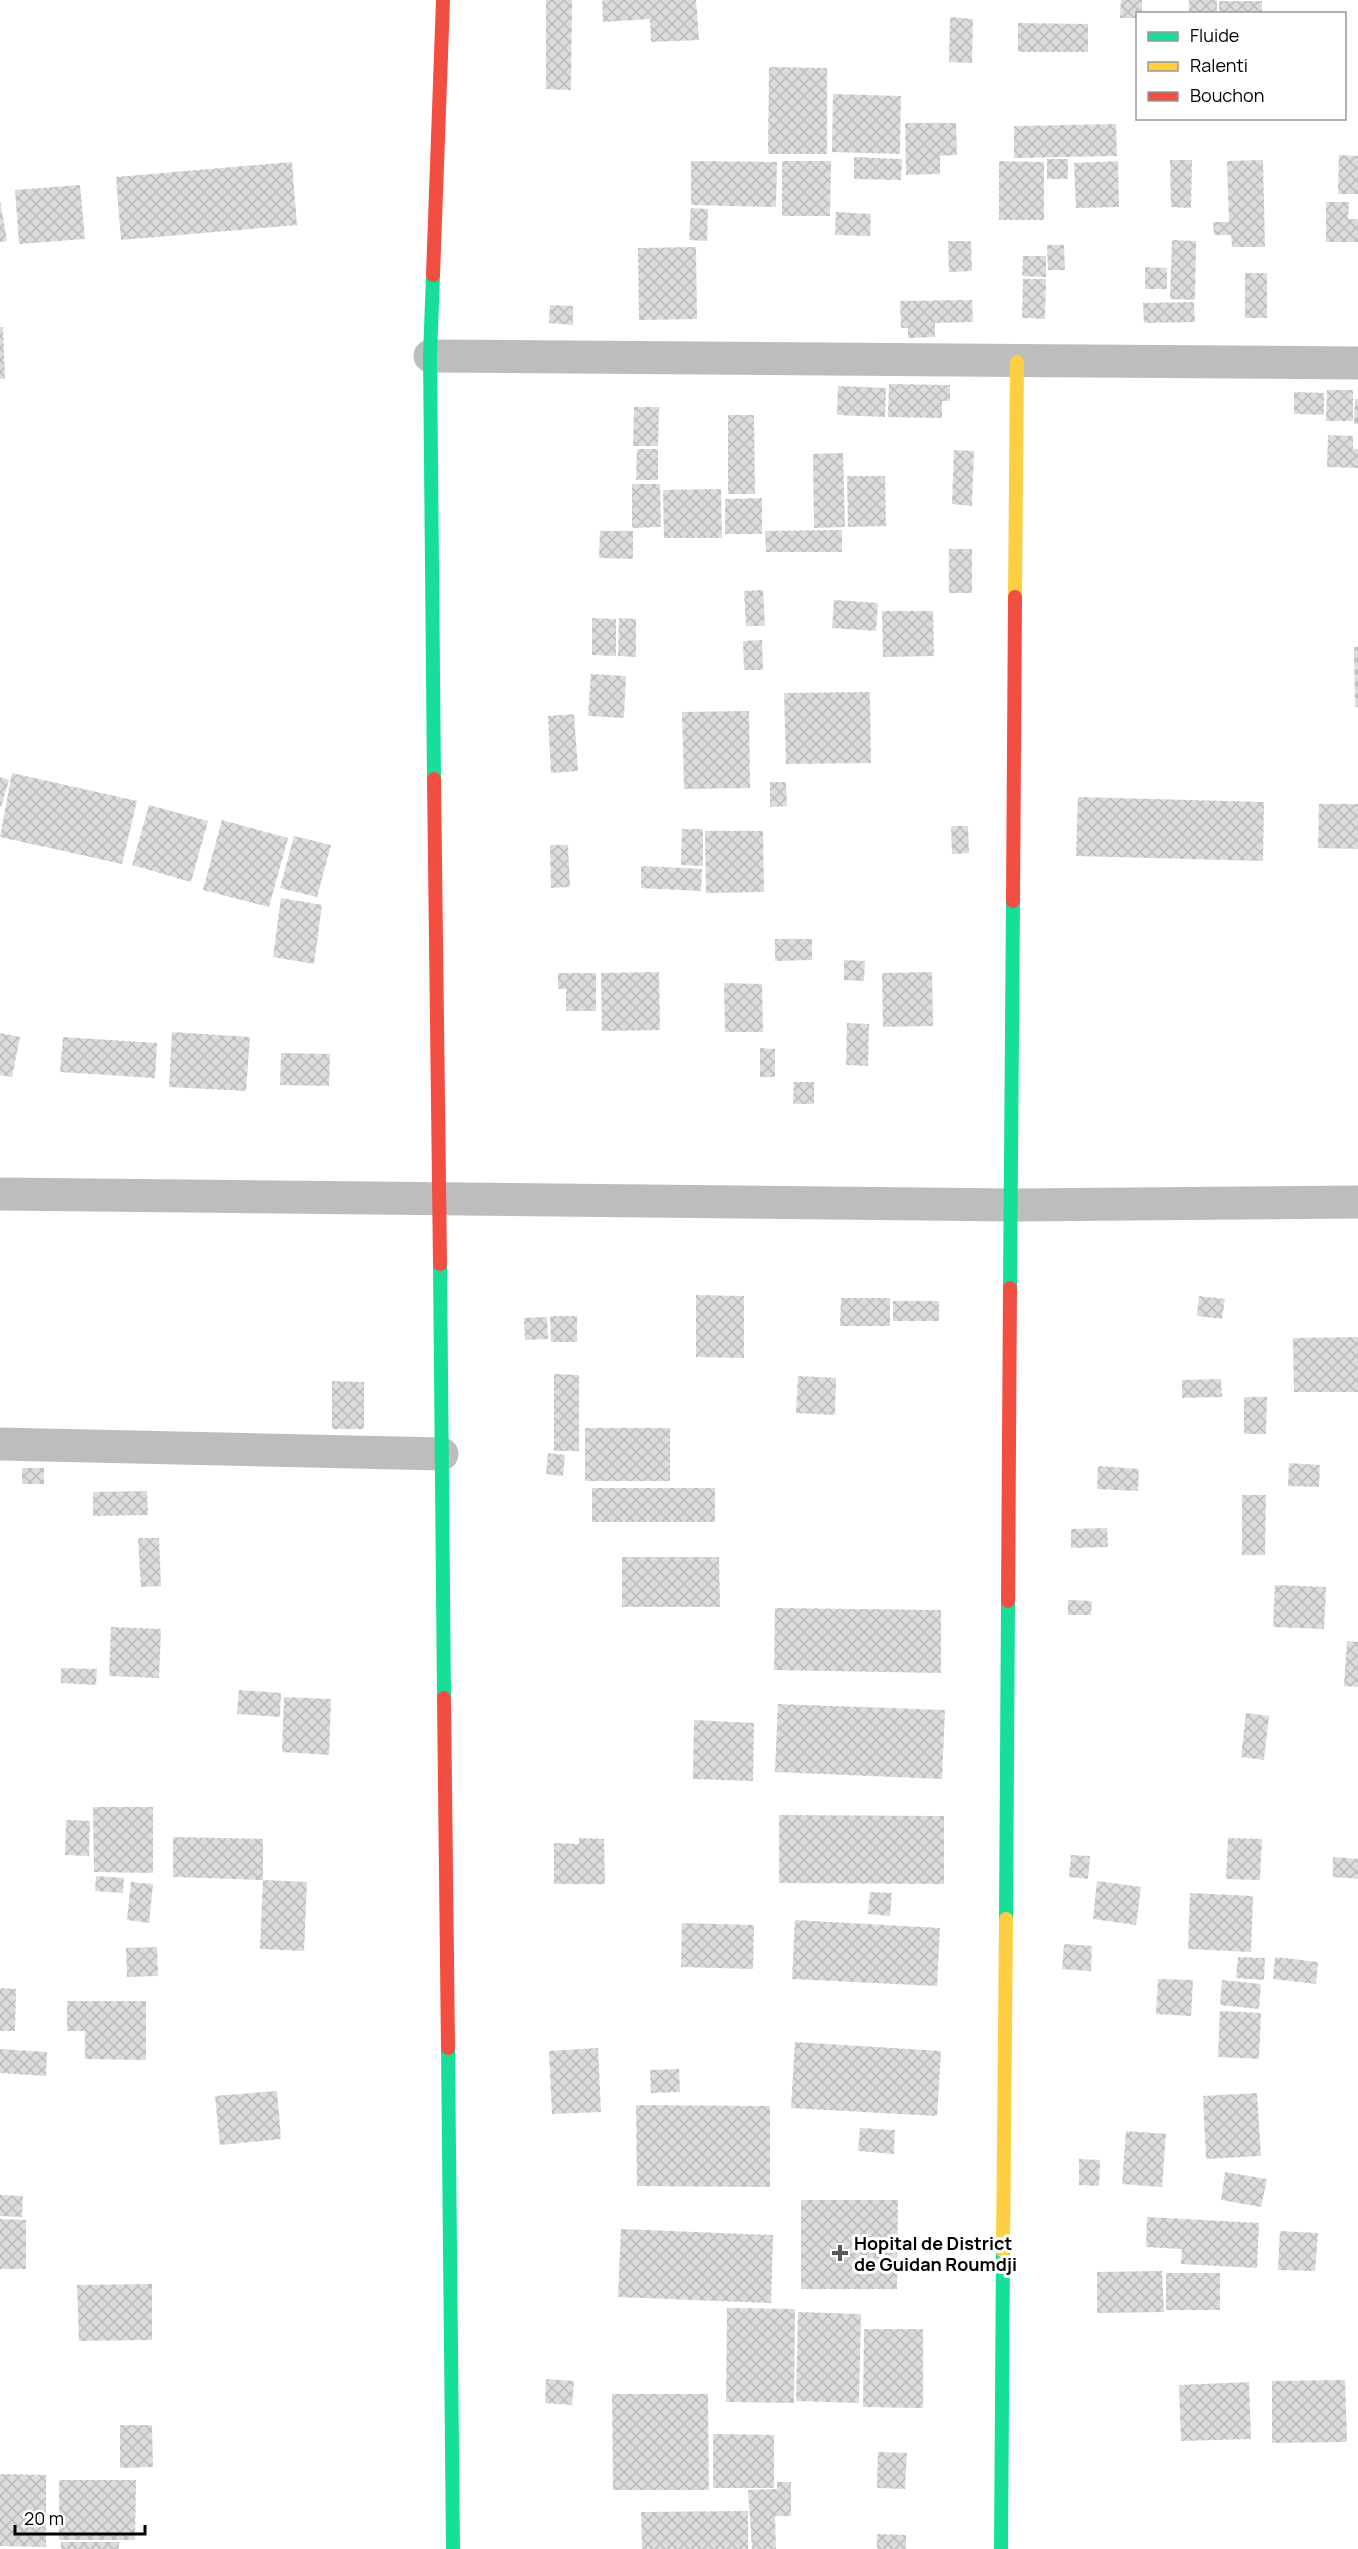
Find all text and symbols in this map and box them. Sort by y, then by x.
legend [1136,12,1346,120]
text: Fluide [1190,23,1239,47]
text: Ralenti [1190,53,1248,77]
text: Bouchon [1190,83,1264,107]
place label: Hopital de District de Guidan Roumdji [854,2231,1017,2276]
marker: Hopital de District de Guidan Roumdji [831,2244,849,2262]
scale bar [15,2498,146,2536]
text: 20 m [24,2506,64,2530]

